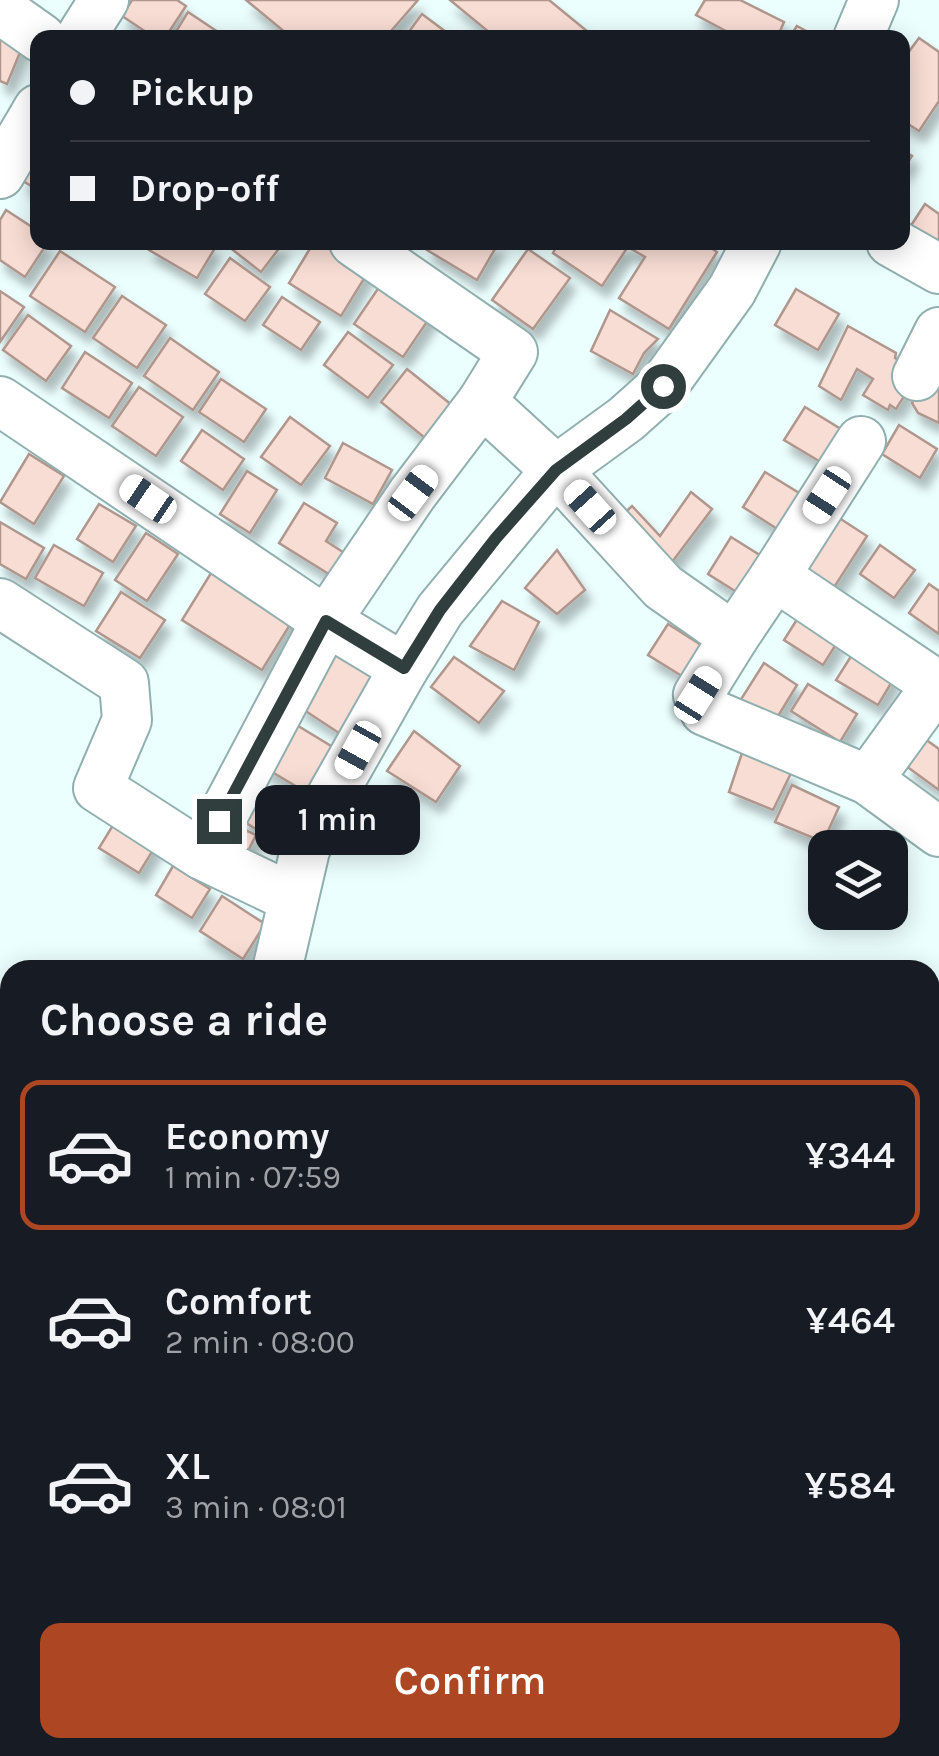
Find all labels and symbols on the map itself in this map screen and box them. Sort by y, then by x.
route start [641,364,686,409]
car [383,460,443,526]
car [798,462,856,528]
car [115,470,181,528]
car [559,475,621,539]
car [669,662,727,728]
car [330,716,386,784]
callout: 1 min [254,786,419,856]
route end [197,799,242,844]

